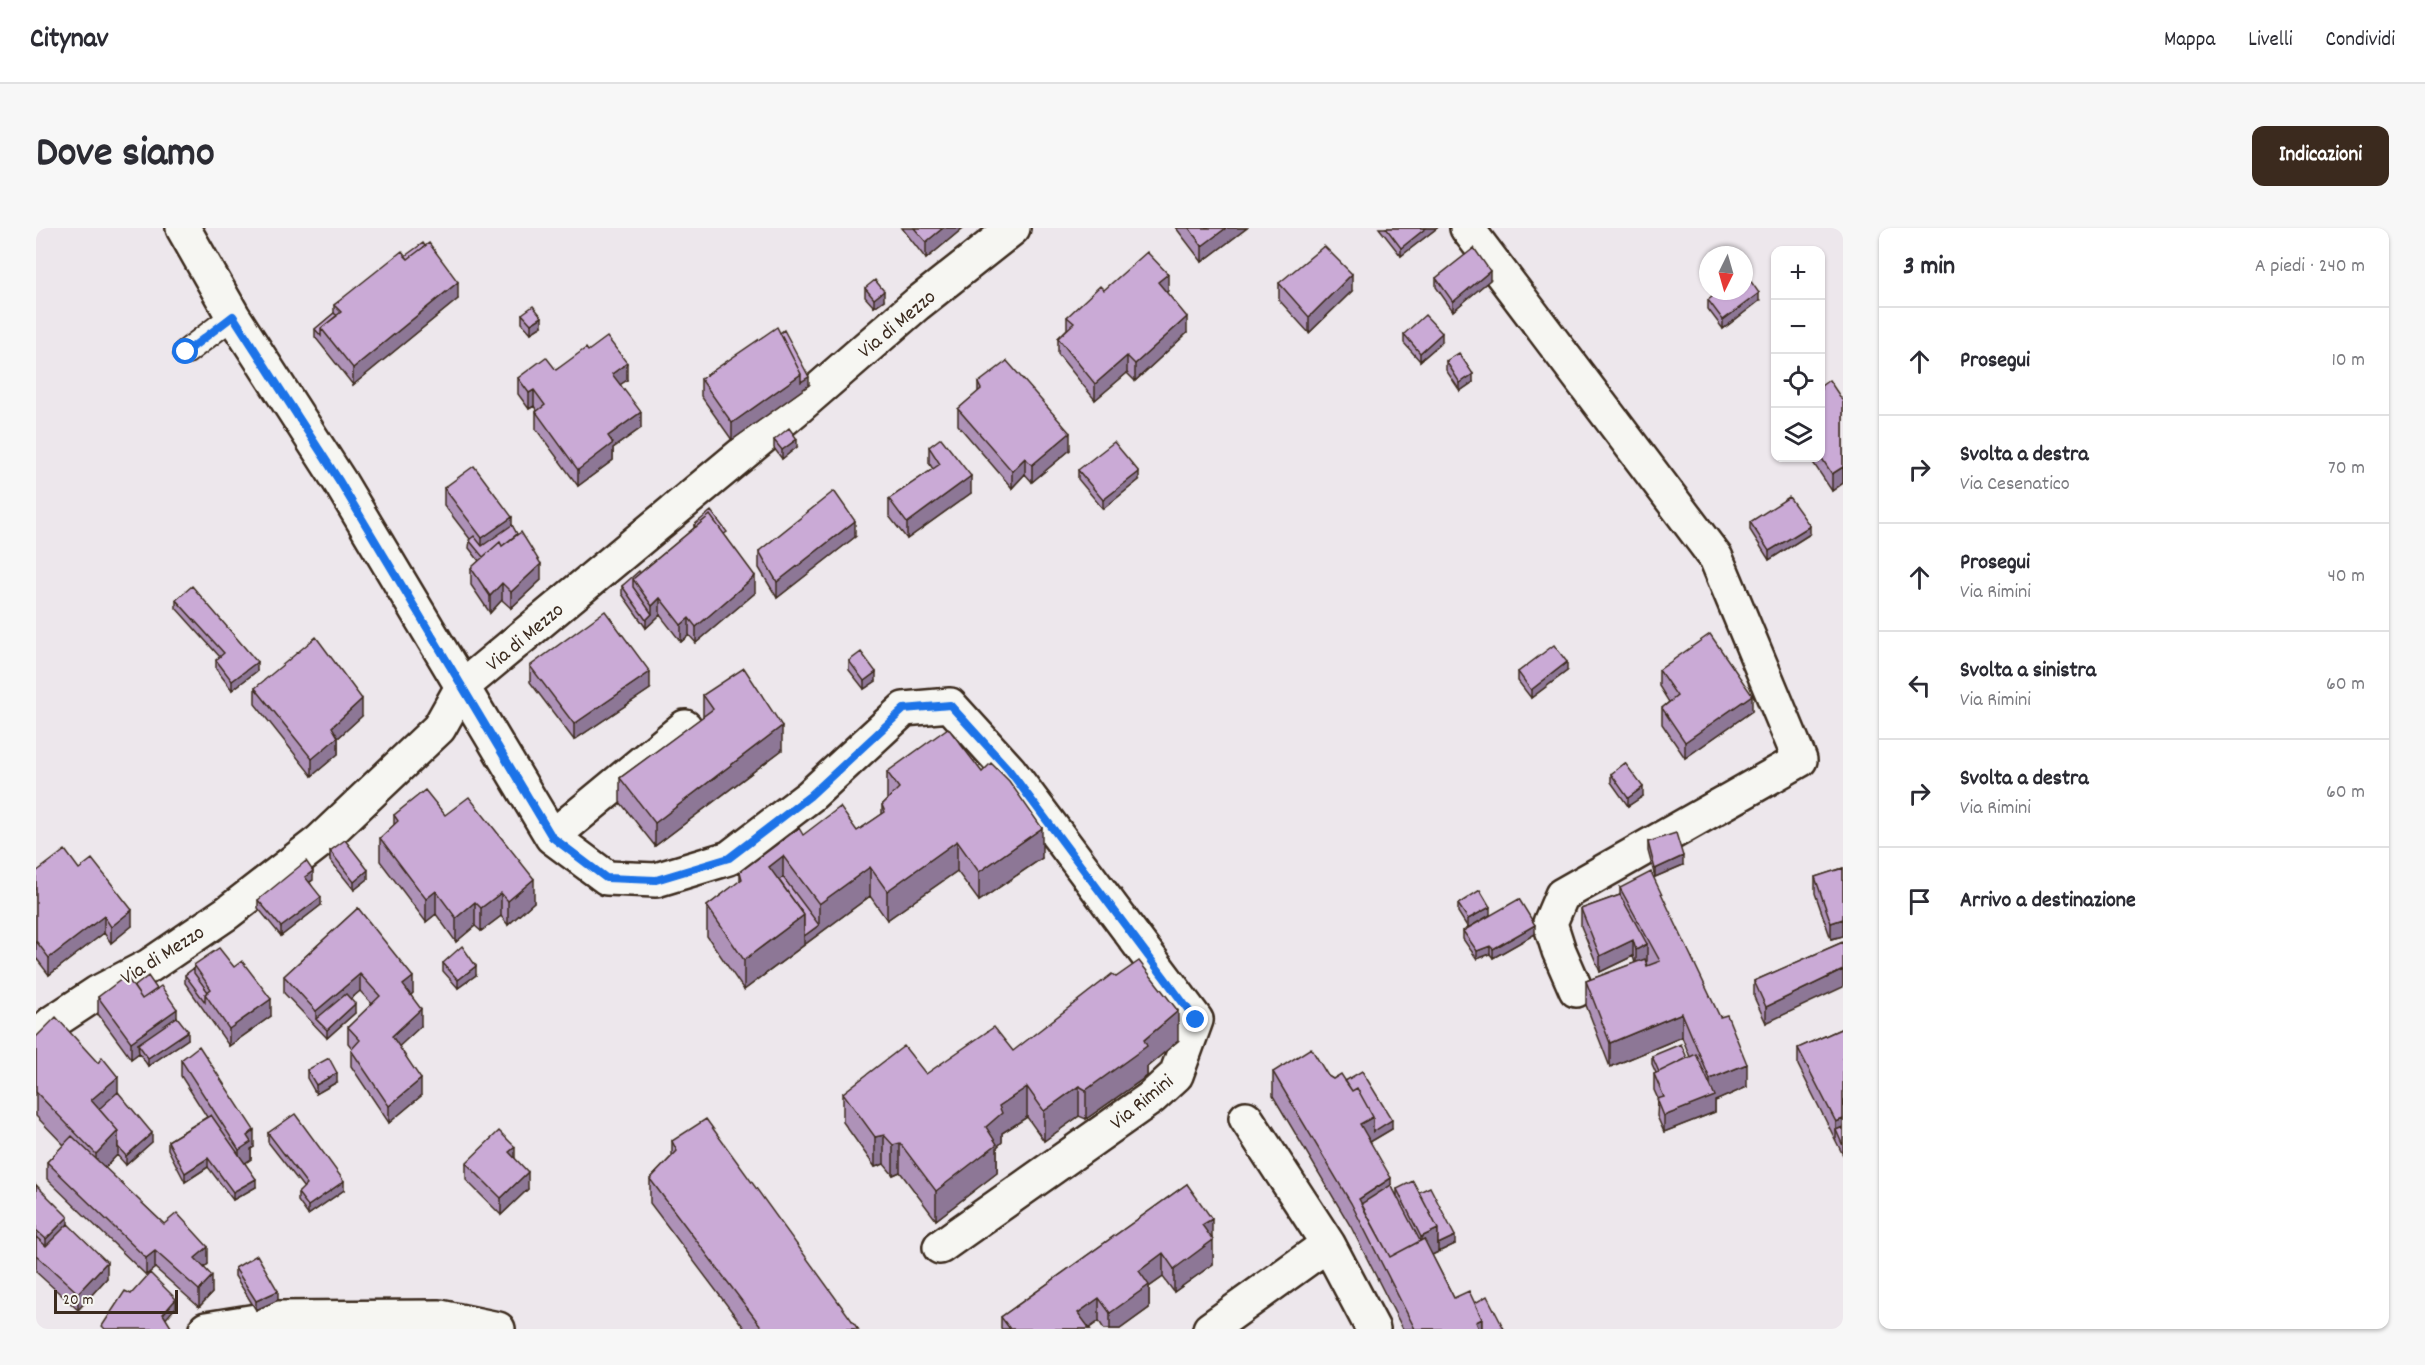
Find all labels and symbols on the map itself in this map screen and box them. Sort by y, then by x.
north arrow [1699,246,1753,300]
street label: Via di Mezzo [852,284,944,367]
route start [172,338,198,364]
street label: Via di Mezzo [480,597,572,680]
street label: Via di Mezzo [116,919,211,994]
route end [1182,1006,1208,1032]
street label: Via Rimini [1104,1068,1181,1138]
scale bar [54,1287,178,1314]

